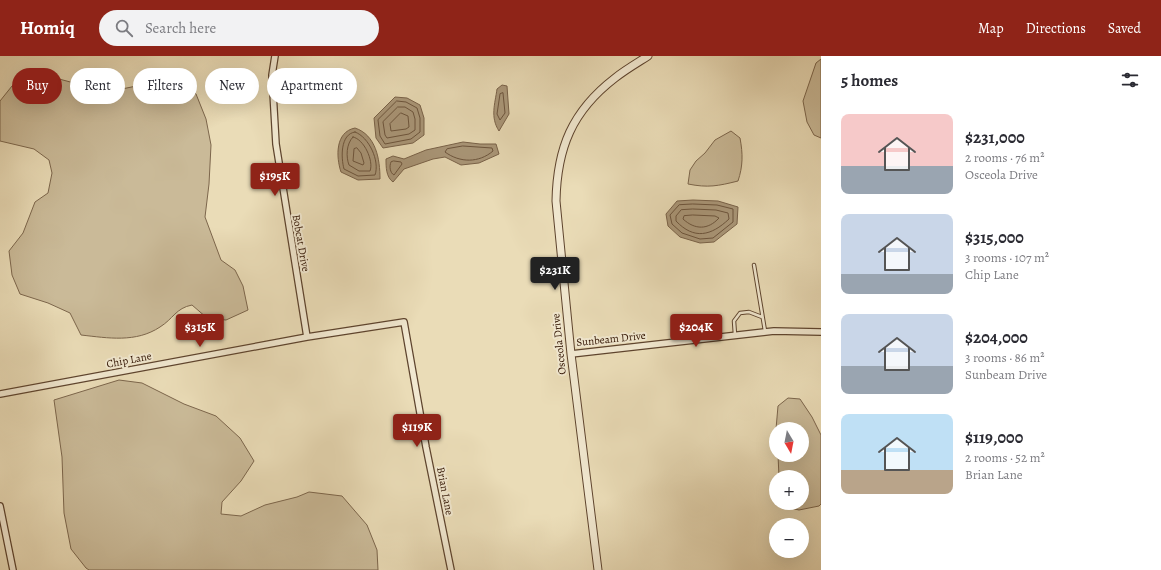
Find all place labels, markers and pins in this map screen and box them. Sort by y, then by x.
pin: $195K [247,163,303,197]
pin: $231K [527,257,583,291]
pin: $315K [172,314,228,348]
pin: $204K [668,314,724,348]
pin: $119K [389,414,445,448]

